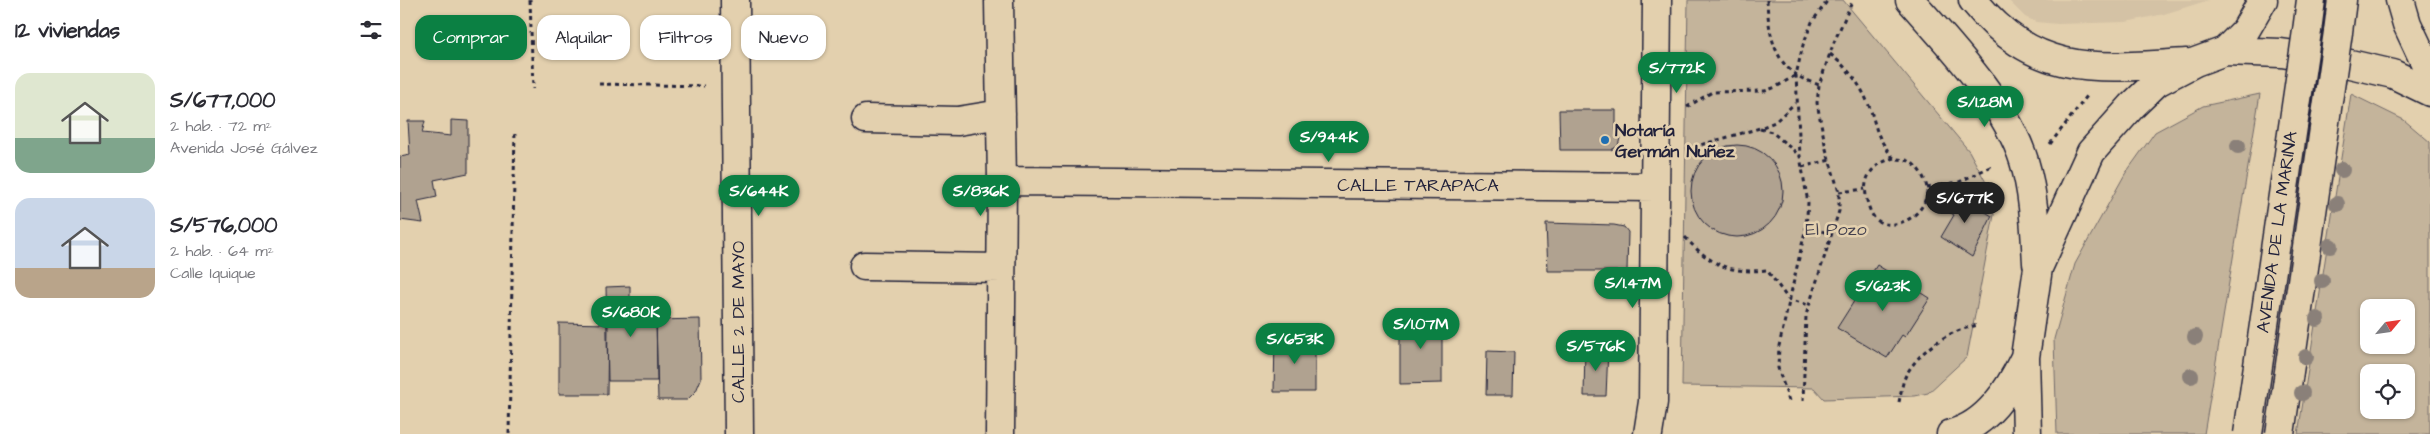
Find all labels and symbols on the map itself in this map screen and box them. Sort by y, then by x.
pin: S/772K [1636,52,1718,94]
pin: S/1.28M [1939,86,2031,128]
place label: Notaría Germán Nuñez [1615,118,1736,164]
pin: S/944K [1288,120,1370,163]
street label: AVENIDA DE LA MARINA [2250,129,2304,334]
marker: Notaría Germán Nuñez [1599,134,1611,146]
street label: CALLE TARAPACA [1337,173,1499,198]
pin: S/644K [718,174,800,217]
pin: S/836K [940,174,1022,217]
pin: S/677K [1924,182,2006,224]
park label: El Pozo [1805,217,1867,242]
street label: CALLE 2 DE MAYO [726,241,751,403]
pin: S/1.47M [1587,266,1679,309]
pin: S/623K [1842,270,1924,312]
pin: S/680K [590,296,672,338]
north arrow [2360,299,2415,354]
pin: S/1.07M [1375,308,1467,350]
pin: S/653K [1254,322,1336,365]
pin: S/576K [1555,330,1637,372]

